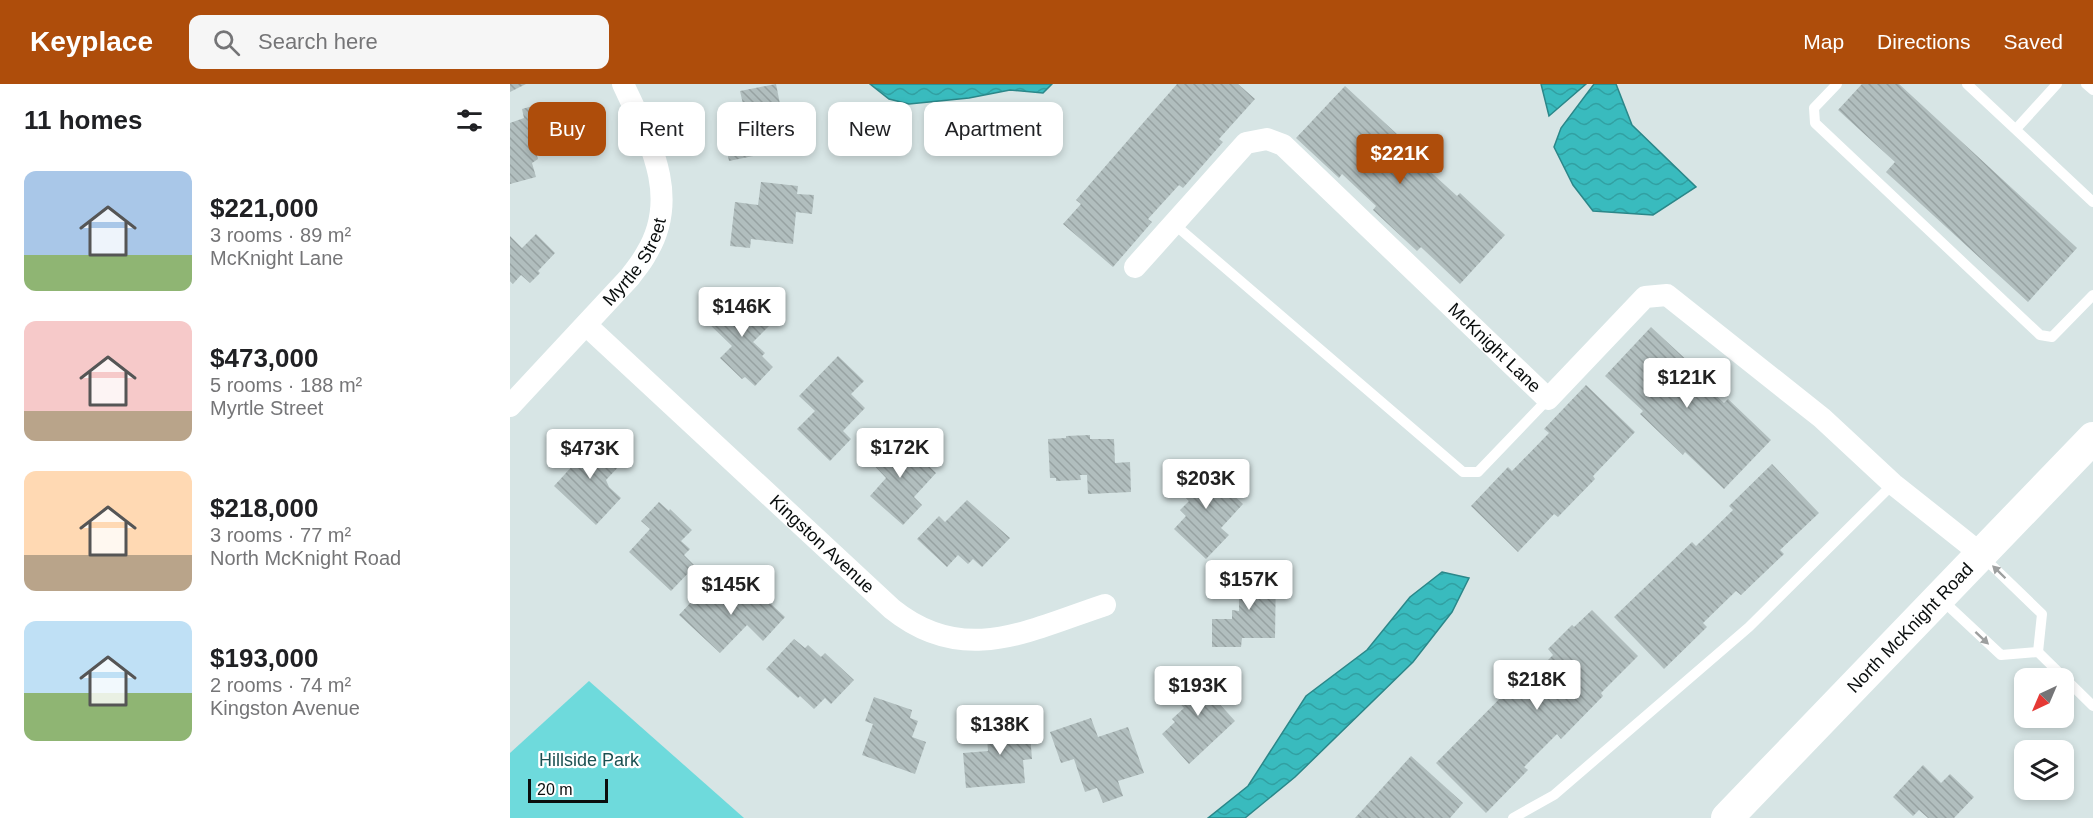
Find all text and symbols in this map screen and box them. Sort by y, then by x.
search box [189,15,609,69]
text: Keyplace [30,26,153,57]
icon: search [210,26,243,59]
text: Search here [258,29,378,54]
text: Map [1803,30,1844,53]
text: Directions [1877,30,1970,53]
text: Saved [2003,30,2063,53]
chip: Buy [528,102,606,156]
chip: Rent [618,102,705,156]
chip: Filters [717,102,816,156]
chip: New [828,102,912,156]
chip: Apartment [924,102,1063,156]
icon: filters [453,104,486,137]
text: 11 homes [24,105,143,135]
pin: $221K [1358,134,1442,185]
text: $221K [1371,142,1429,164]
text: $221,000 [210,193,318,223]
icon: home [72,195,144,267]
street label: Myrtle Street [599,216,670,310]
text: 3 rooms · 89 m² [210,224,351,246]
text: McKnight Lane [210,247,343,269]
pin: $146K [700,287,784,338]
text: $146K [713,295,771,317]
street label: McKnight Lane [1444,299,1545,397]
text: $473,000 [210,343,318,373]
icon: home [72,345,144,417]
pin: $121K [1645,358,1729,409]
text: $121K [1658,366,1716,388]
text: 5 rooms · 188 m² [210,374,362,396]
text: Myrtle Street [210,397,323,419]
pin: $172K [858,428,942,479]
pin: $473K [548,429,632,480]
text: $172K [871,436,929,458]
text: $473K [561,437,619,459]
pin: $203K [1164,459,1248,510]
text: $203K [1177,467,1235,489]
street label: Kingston Avenue [766,491,878,597]
text: $218,000 [210,493,318,523]
icon: home [72,495,144,567]
text: 3 rooms · 77 m² [210,524,351,546]
text: North McKnight Road [210,547,401,569]
street label: North McKnight Road [1843,559,1977,697]
pin: $157K [1207,560,1291,611]
pin: $145K [689,565,773,616]
one-way arrow [1992,565,2007,579]
text: $157K [1220,568,1278,590]
text: $145K [702,573,760,595]
one-way arrow [1975,630,1989,644]
text: $193,000 [210,643,318,673]
icon: home [72,645,144,717]
pin: $218K [1495,660,1579,711]
pin: $193K [1156,666,1240,717]
text: $218K [1508,668,1566,690]
north arrow [2014,668,2074,728]
map controls [2014,668,2074,800]
text: 2 rooms · 74 m² [210,674,351,696]
text: $193K [1169,674,1227,696]
text: Kingston Avenue [210,697,360,719]
pin: $138K [958,705,1042,756]
text: $138K [971,713,1029,735]
button: layers [2014,740,2074,800]
park label: Hillside Park [539,750,640,770]
scale bar [528,776,608,804]
text: 20 m [537,781,573,798]

